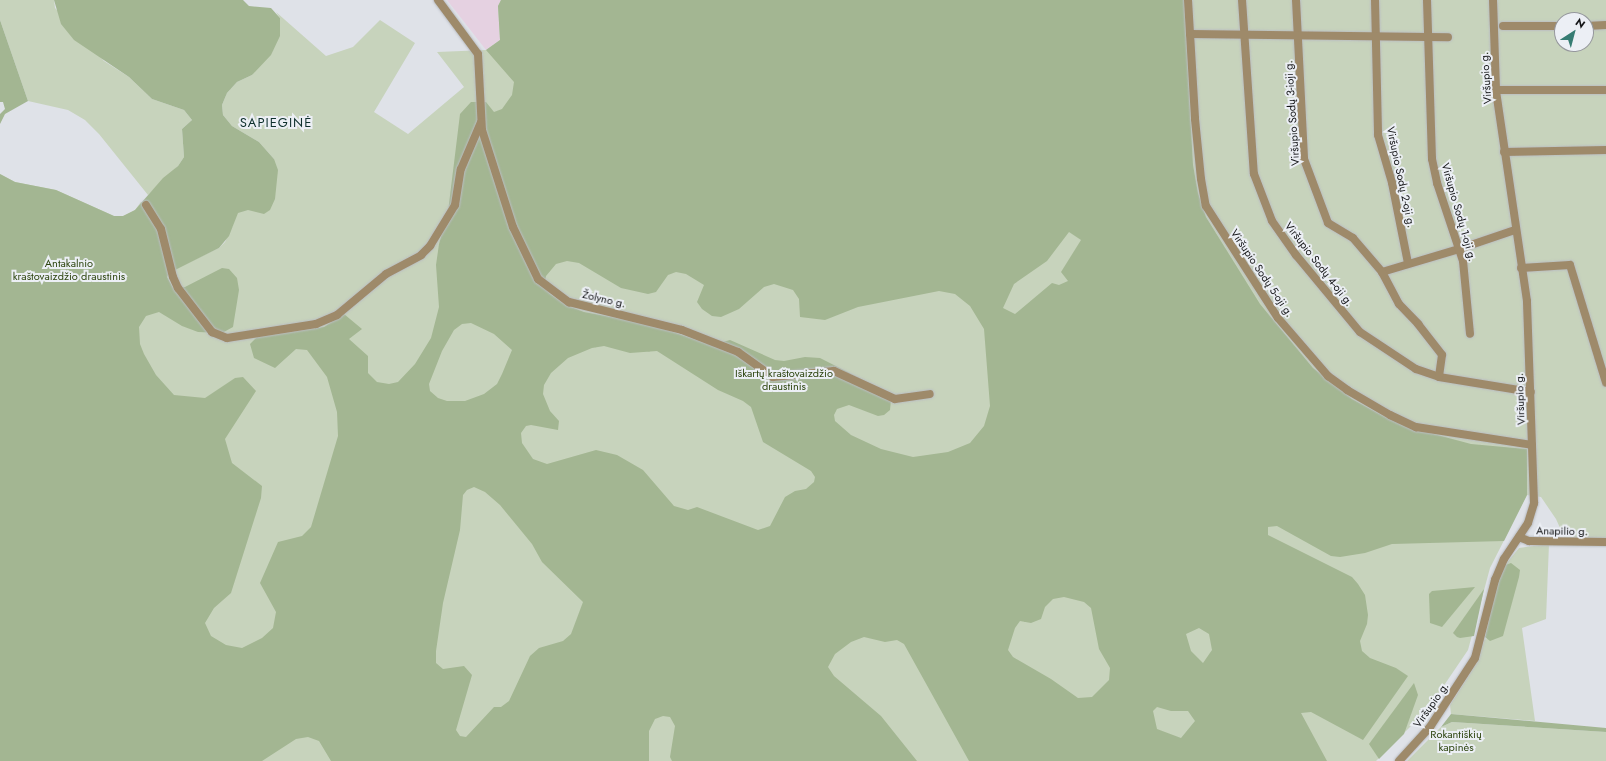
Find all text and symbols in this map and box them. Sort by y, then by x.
north arrow [1554,12,1594,52]
text: N [1572,14,1589,32]
street label: Viršupio g. [1478,52,1494,104]
street label: Viršupio Sodų 3-ioji g. [1282,60,1302,166]
district label: SAPIEGINĖ [240,115,312,131]
street label: Viršupio Sodų 2-oji g. [1384,125,1418,229]
street label: Viršupio Sodų 1-oji g. [1439,161,1479,263]
street label: Viršupio Sodų 4-oji g. [1282,219,1356,309]
street label: Viršupio Sodų 5-oji g. [1228,227,1296,319]
park label: Antakalnio kraštovaizdžio draustinis [13,257,125,283]
street label: Žolyno g. [581,288,627,310]
park label: Iškartų kraštovaizdžio draustinis [735,367,833,393]
street label: Viršupio g. [1512,373,1528,425]
street label: Anapilio g. [1536,524,1588,538]
street label: Viršupio g. [1411,680,1451,730]
park label: Rokantiškių kapinės [1430,728,1482,754]

